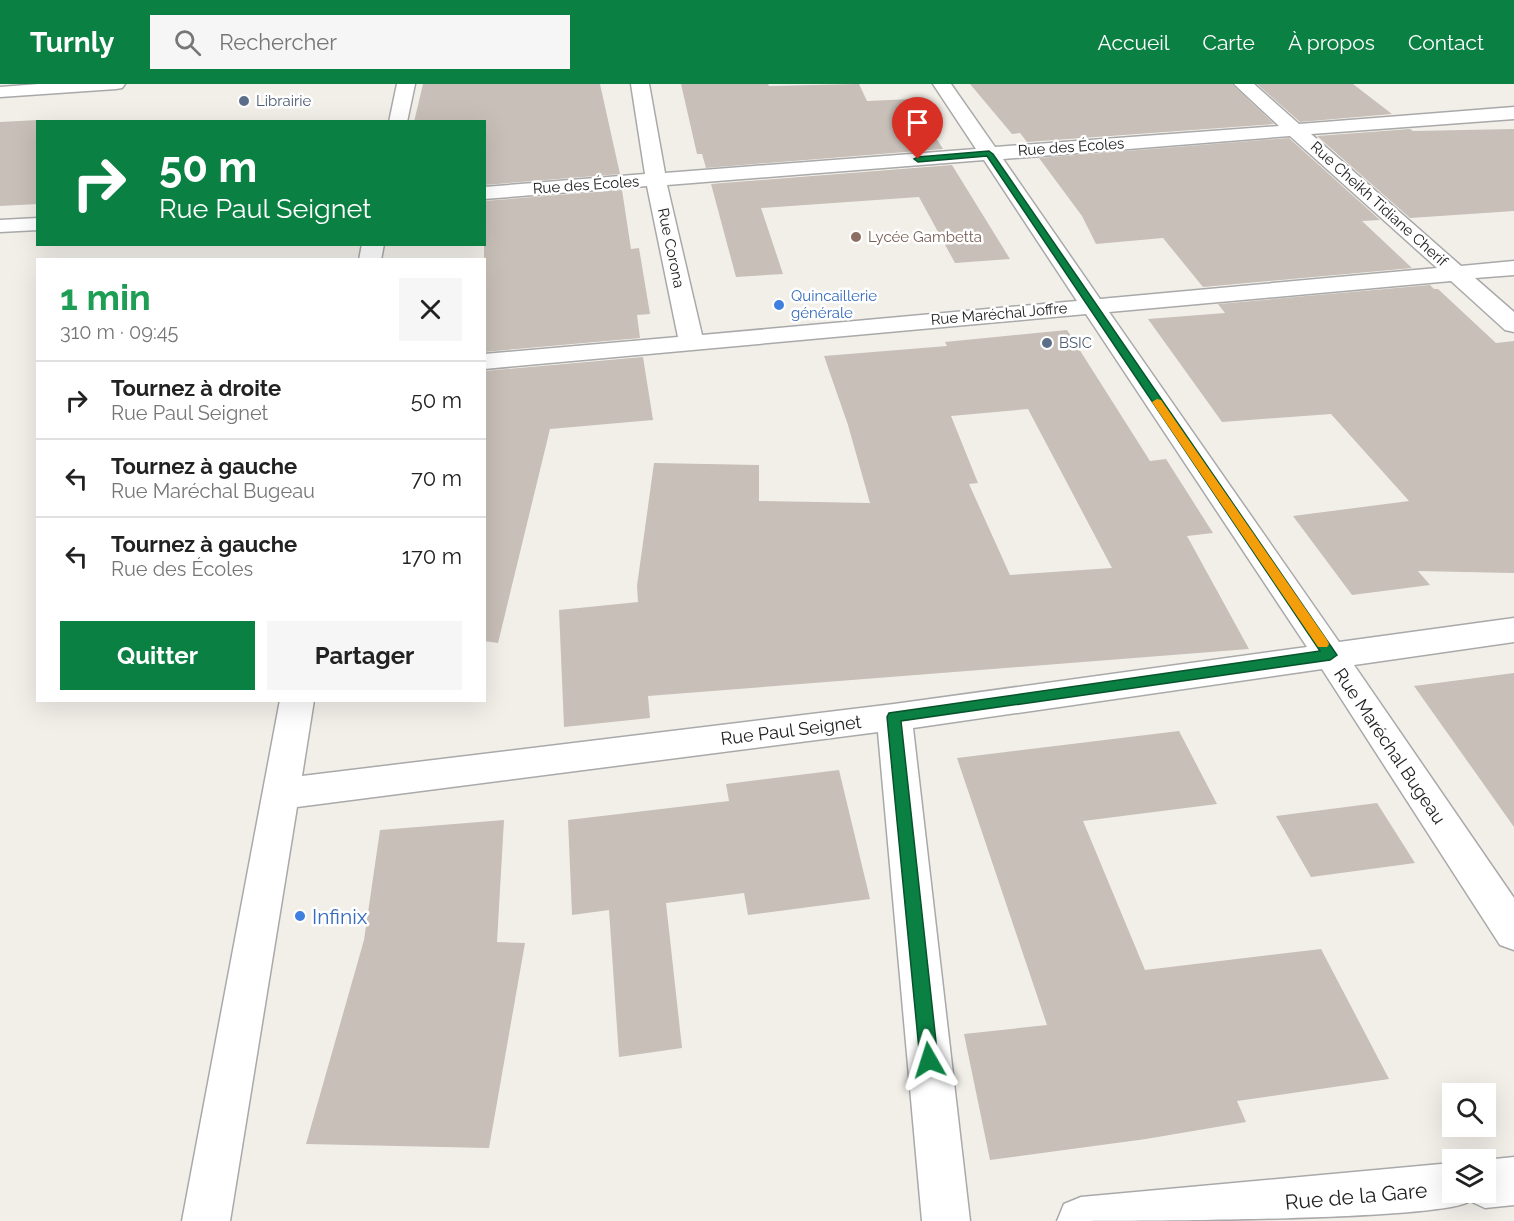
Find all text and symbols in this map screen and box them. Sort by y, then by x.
search box [150,15,570,69]
text: Turnly [30,26,114,59]
icon: search [171,26,204,59]
text: Rechercher [219,29,337,55]
text: Accueil [1098,30,1170,55]
text: Carte [1203,30,1255,55]
text: À propos [1288,30,1375,55]
text: Contact [1408,30,1484,55]
place label: Librairie [256,92,311,110]
marker: Librairie [237,94,251,108]
pin [892,97,943,159]
icon: arrive [901,106,934,139]
street label: Rue des Écoles [1017,134,1125,160]
street label: Rue Cheikh Tidiane Cherif [1307,138,1452,271]
text: 50 m [159,143,257,192]
icon: right [60,144,138,222]
street label: Rue des Écoles [532,172,640,198]
text: Rue Paul Seignet [159,193,371,224]
street label: Rue Corona [654,206,688,290]
place label: Lycée Gambetta [868,228,982,246]
marker: Lycée Gambetta [849,230,863,244]
text: 1 min [60,276,151,318]
button: close [399,278,462,341]
place label: Quincaillerie générale [791,287,877,322]
marker: Quincaillerie générale [772,298,786,312]
street label: Rue Maréchal Joffre [930,299,1068,329]
text: 310 m · 09:45 [60,320,178,344]
place label: BSIC [1059,334,1092,352]
marker: BSIC [1040,336,1054,350]
text: Tournez à droite [111,375,281,401]
icon: right [60,384,93,417]
text: 50 m [411,387,462,413]
text: Rue Paul Seignet [111,401,268,425]
text: Tournez à gauche [111,453,297,479]
icon: left [60,462,93,495]
text: 70 m [411,465,462,491]
text: Rue Maréchal Bugeau [111,479,315,503]
text: Tournez à gauche [111,531,297,557]
icon: left [60,540,93,573]
text: 170 m [402,543,462,569]
text: Rue des Écoles [111,557,253,581]
button: Quitter [60,621,255,690]
button: Partager [267,621,462,690]
street label: Rue Maréchal Bugeau [1330,664,1450,828]
street label: Rue Paul Seignet [719,711,863,749]
place label: Infinix [312,904,368,929]
marker: Infinix [293,909,307,923]
position arrow [897,1028,961,1092]
map controls [1442,1083,1496,1203]
button: search [1442,1083,1496,1137]
button: layers [1442,1149,1496,1203]
street label: Rue de la Gare [1284,1177,1428,1215]

